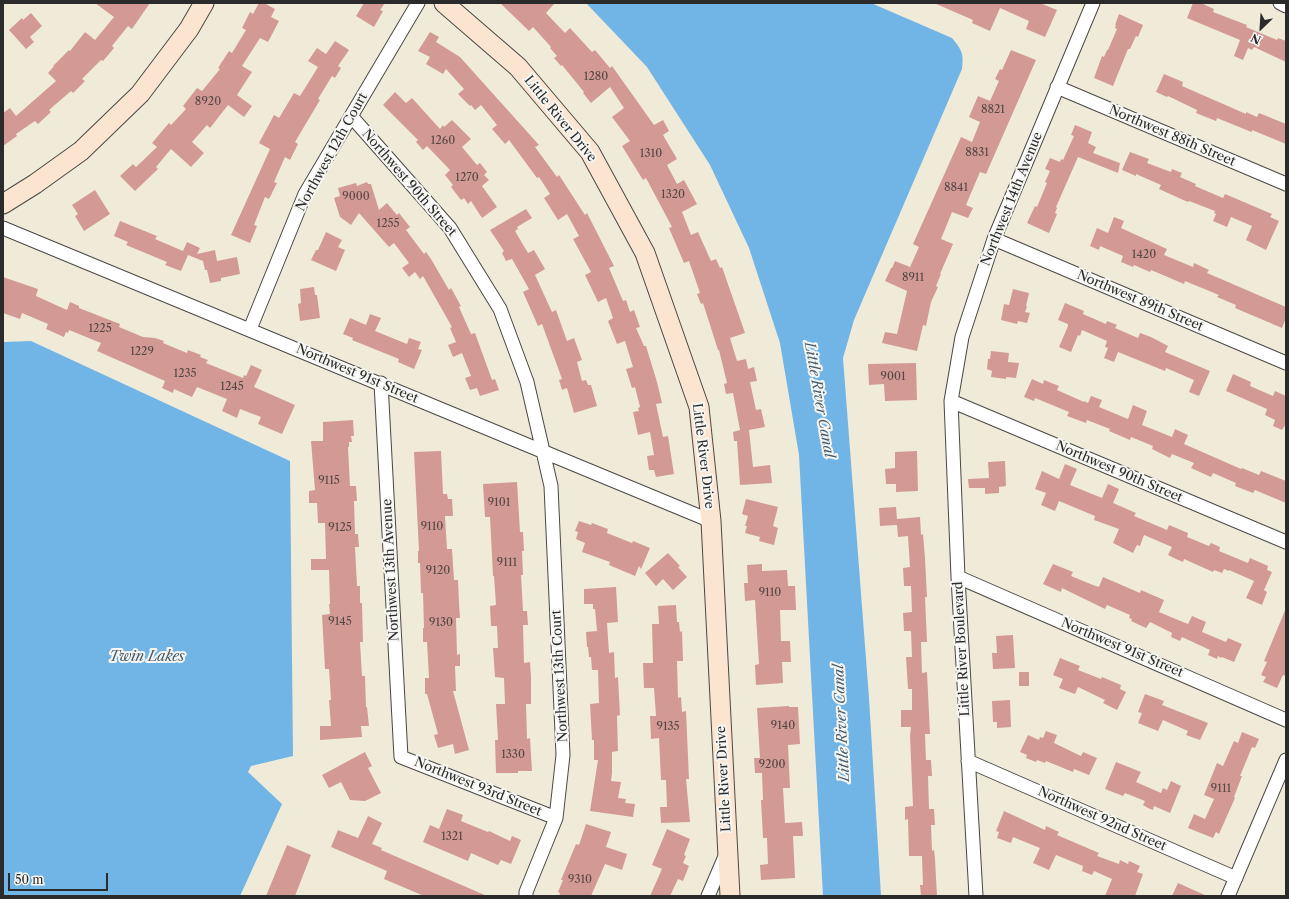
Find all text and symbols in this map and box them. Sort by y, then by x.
north arrow [1241,8,1281,48]
text: N [1249,31,1263,47]
house number: 1280 [584,70,608,84]
street label: Little River Drive [521,73,599,165]
street label: Northwest 12th Court [293,90,371,214]
house number: 8920 [195,95,221,109]
street label: Northwest 88th Street [1106,102,1238,170]
house number: 8821 [981,103,1005,117]
street label: Northwest 90th Street [358,126,460,240]
street label: Northwest 14th Avenue [978,130,1046,268]
house number: 1260 [431,134,455,148]
house number: 8831 [965,146,989,160]
house number: 1310 [640,147,662,161]
house number: 1270 [455,171,479,185]
house number: 8841 [944,181,968,195]
house number: 1320 [661,188,685,202]
house number: 9000 [342,190,370,204]
house number: 1255 [377,217,399,231]
house number: 1420 [1132,248,1156,262]
street label: Northwest 89th Street [1074,267,1206,335]
house number: 8911 [902,271,924,285]
house number: 1225 [88,322,112,336]
street label: Northwest 91st Street [294,341,420,407]
water label: Little River Canal [801,341,837,459]
house number: 1229 [130,345,154,359]
house number: 1235 [174,367,196,381]
house number: 9001 [880,370,906,384]
house number: 1245 [220,380,244,394]
street label: Little River Drive [689,402,717,510]
street label: Northwest 90th Street [1053,438,1185,506]
house number: 9115 [318,474,340,488]
house number: 9101 [488,496,510,510]
street label: Northwest 13th Avenue [379,498,403,642]
house number: 9110 [421,520,443,534]
house number: 9125 [328,521,352,535]
house number: 9111 [497,556,517,570]
house number: 9120 [426,564,450,578]
street label: Little River Boulevard [951,581,973,717]
house number: 9110 [759,586,781,600]
street label: Northwest 13th Court [549,609,571,743]
house number: 9145 [328,615,352,629]
street label: Northwest 91st Street [1059,615,1185,681]
house number: 9130 [429,616,453,630]
water label: Twin Lakes [109,649,185,665]
water label: Little River Canal [831,664,853,782]
house number: 9140 [771,719,795,733]
house number: 9135 [656,720,680,734]
street label: Little River Drive [713,726,735,832]
house number: 1330 [501,748,525,762]
street label: Northwest 93rd Street [412,754,544,820]
house number: 9200 [759,758,785,772]
house number: 9111 [1211,782,1231,796]
street label: Northwest 92nd Street [1035,784,1169,854]
house number: 1321 [441,830,463,844]
scale bar [10,865,110,891]
text: 50 m [15,872,44,887]
house number: 9310 [568,873,592,887]

